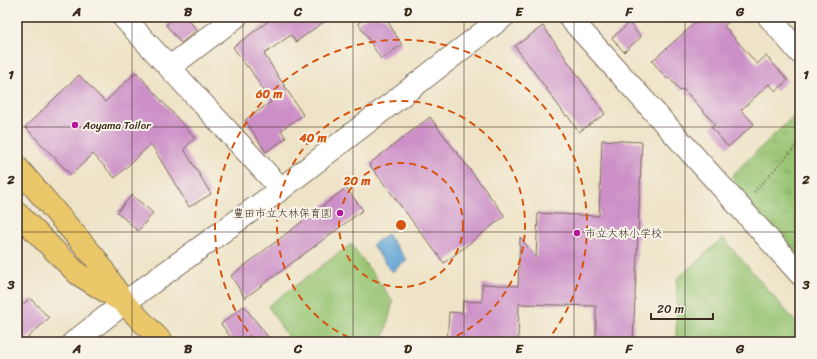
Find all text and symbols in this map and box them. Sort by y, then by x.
text: A [72,0,81,23]
text: B [184,0,193,23]
text: C [293,0,303,23]
text: D [404,0,412,23]
text: E [515,0,524,23]
text: F [624,0,633,23]
text: G [735,0,745,23]
text: 1 [8,63,14,86]
text: 1 [803,63,809,86]
text: 60 m [255,83,283,105]
place label: Aoyama Tailor [82,116,152,135]
marker: Aoyama Tailor [70,120,80,130]
text: 40 m [298,127,327,149]
text: 2 [6,168,15,191]
text: 2 [801,168,810,191]
text: 20 m [343,170,371,192]
place label: 豊田市立大林保育園 [233,204,332,223]
marker: 豊田市立大林保育園 [335,208,345,218]
centre of rings [394,218,408,232]
place label: 市立大林小学校 [585,224,662,243]
marker: 市立大林小学校 [572,228,582,238]
text: 3 [6,273,15,296]
text: 3 [801,273,810,296]
scale bar [651,295,713,321]
text: 20 m [657,298,684,320]
text: A [72,337,81,359]
text: B [184,337,193,359]
text: C [293,337,303,359]
text: D [404,337,412,359]
text: E [515,337,524,359]
text: F [624,337,633,359]
text: G [735,337,745,359]

